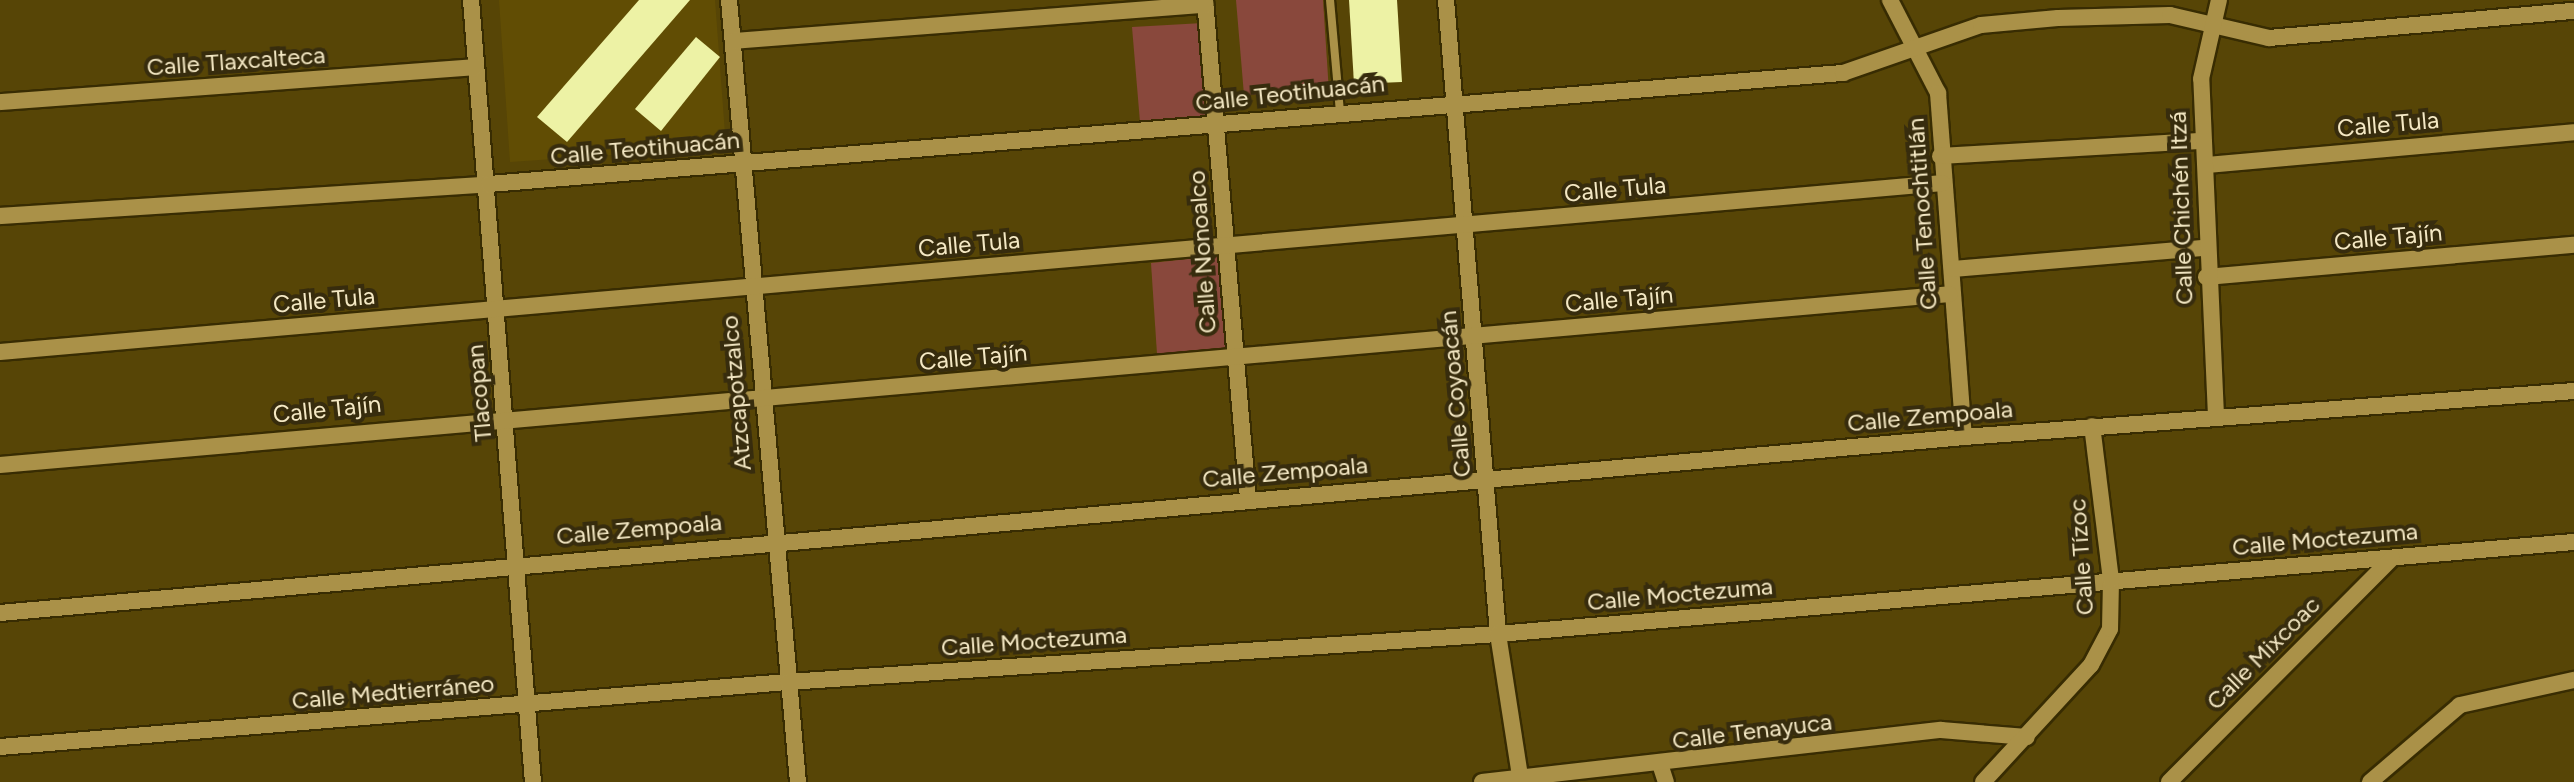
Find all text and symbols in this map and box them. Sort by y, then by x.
street label: Calle Tlaxcalteca [146,40,326,82]
street label: Calle Teotihuacán [1194,69,1386,117]
street label: Calle Tula [2336,105,2440,143]
street label: Calle Chichén Itzá [2163,111,2199,305]
street label: Calle Tenochtitlán [1901,117,1943,311]
street label: Calle Teotihuacán [549,125,741,171]
street label: Calle Nonoalco [1182,170,1222,334]
street label: Calle Tula [1563,170,1667,208]
street label: Calle Tajín [2333,218,2443,256]
street label: Calle Tula [917,225,1021,263]
street label: Calle Tajín [1564,280,1674,318]
street label: Calle Tula [272,281,376,319]
street label: Calle Coyoacán [1433,309,1477,479]
street label: Atzcapotzalco [715,314,757,472]
street label: Calle Tajín [918,338,1028,376]
street label: Tlacopan [460,343,498,443]
street label: Calle Tajín [272,389,382,429]
street label: Calle Zempoala [1846,394,2014,438]
street label: Calle Zempoala [1201,450,1369,494]
street label: Calle Tízoc [2063,498,2099,616]
street label: Calle Zempoala [555,507,723,551]
street label: Calle Moctezuma [2231,517,2419,561]
street label: Calle Moctezuma [1586,572,1774,616]
street label: Calle Mixcoac [2200,590,2326,716]
street label: Calle Moctezuma [940,620,1128,662]
street label: Calle Medtierráneo [291,669,495,715]
street label: Calle Tenayuca [1670,707,1834,755]

